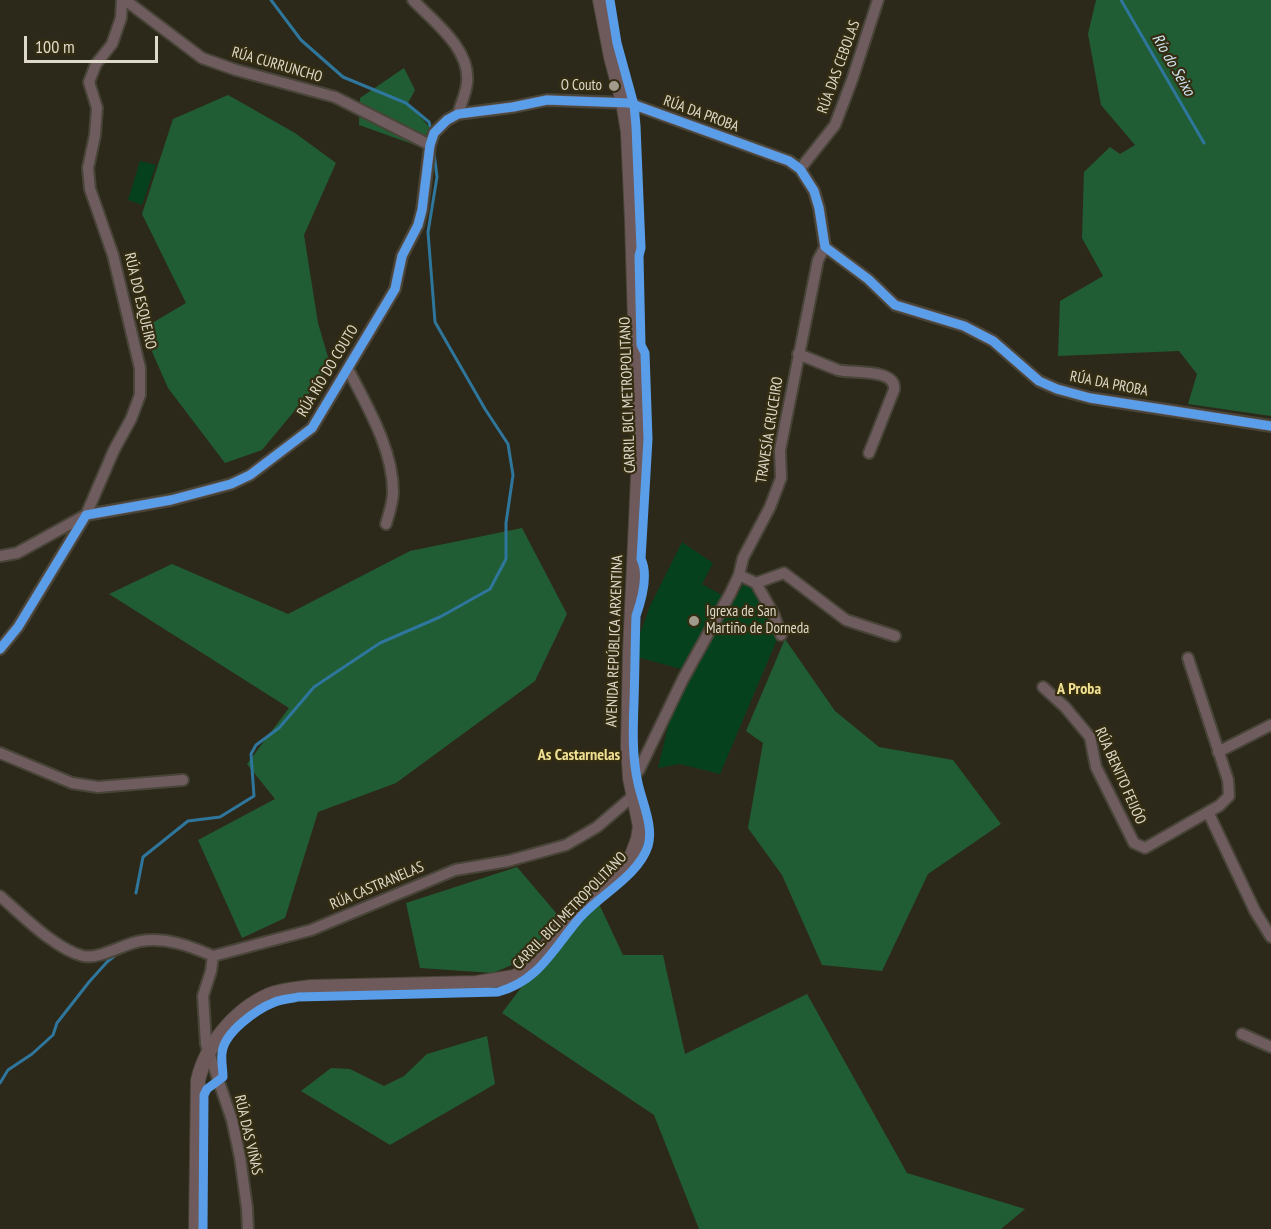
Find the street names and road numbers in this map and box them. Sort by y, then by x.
street label: RÚA DAS CEBOLAS [814,18,864,116]
street label: RÚA CURRUNCHO [230,43,324,87]
street label: RÚA DA PROBA [661,92,741,136]
street label: RÚA DO ESQUEIRO [120,251,160,351]
street label: CARRIL BICI METROPOLITANO [616,316,640,474]
street label: RÚA RÍO DO COUTO [294,322,362,420]
street label: RÚA DA PROBA [1068,368,1150,400]
street label: TRAVESÍA CRUCEIRO [753,376,787,484]
street label: AVENIDA REPÚBLICA ARXENTINA [603,555,627,727]
street label: RÚA BENITO FEIJÓO [1091,725,1149,827]
street label: CARRIL BICI METROPOLITANO [509,848,631,974]
street label: RÚA CASTRANELAS [327,858,427,914]
street label: RÚA DAS VIÑAS [230,1093,266,1177]

